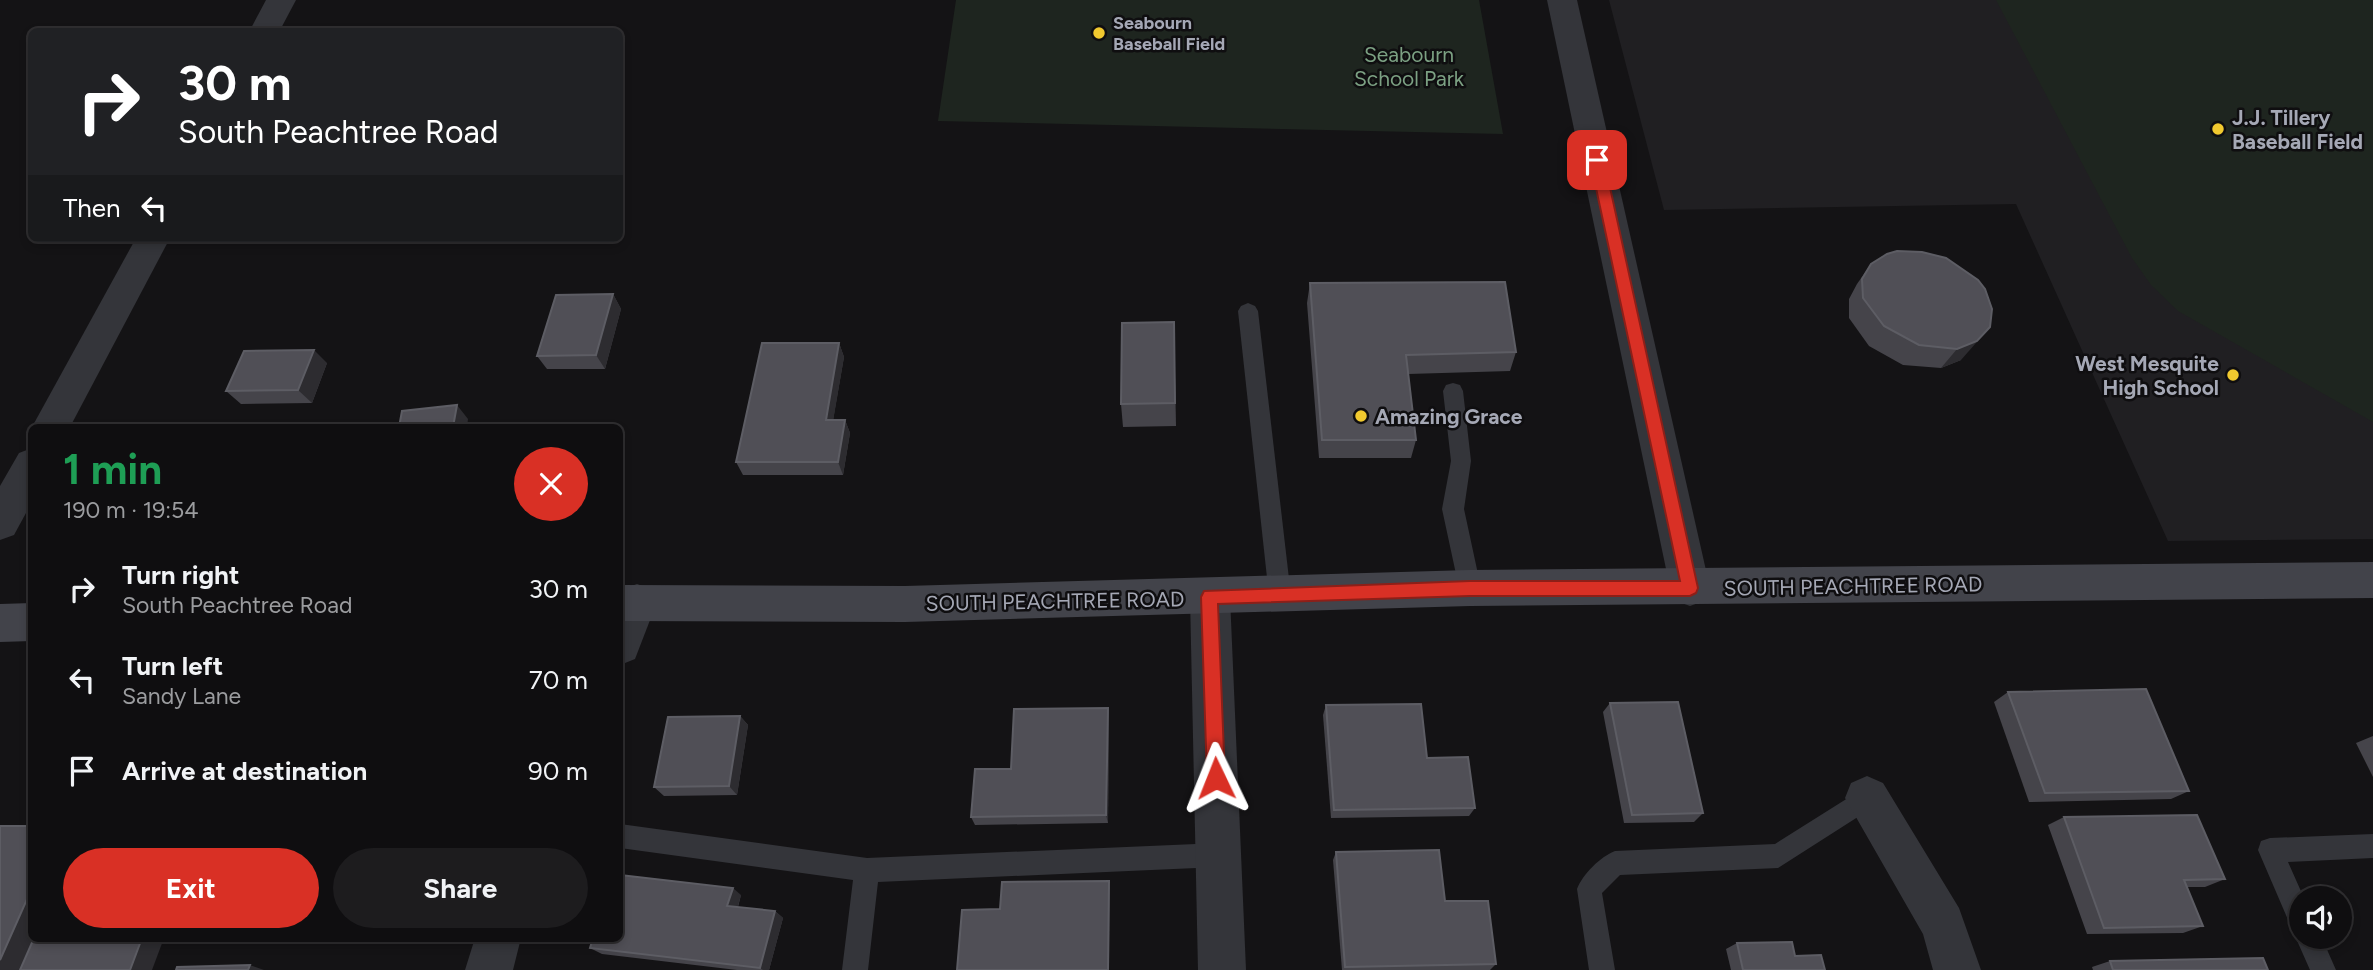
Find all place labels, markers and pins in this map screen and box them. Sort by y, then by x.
place label: Seabourn Baseball Field [1113,12,1225,55]
marker: Seabourn Baseball Field [1091,25,1107,41]
place label: J.J. Tillery Baseball Field [2232,105,2363,154]
marker: J.J. Tillery Baseball Field [2210,121,2226,137]
pin [1567,130,1627,190]
place label: West Mesquite High School [2075,351,2219,400]
marker: West Mesquite High School [2225,367,2241,383]
place label: Amazing Grace [1375,404,1523,429]
marker: Amazing Grace [1353,408,1369,424]

